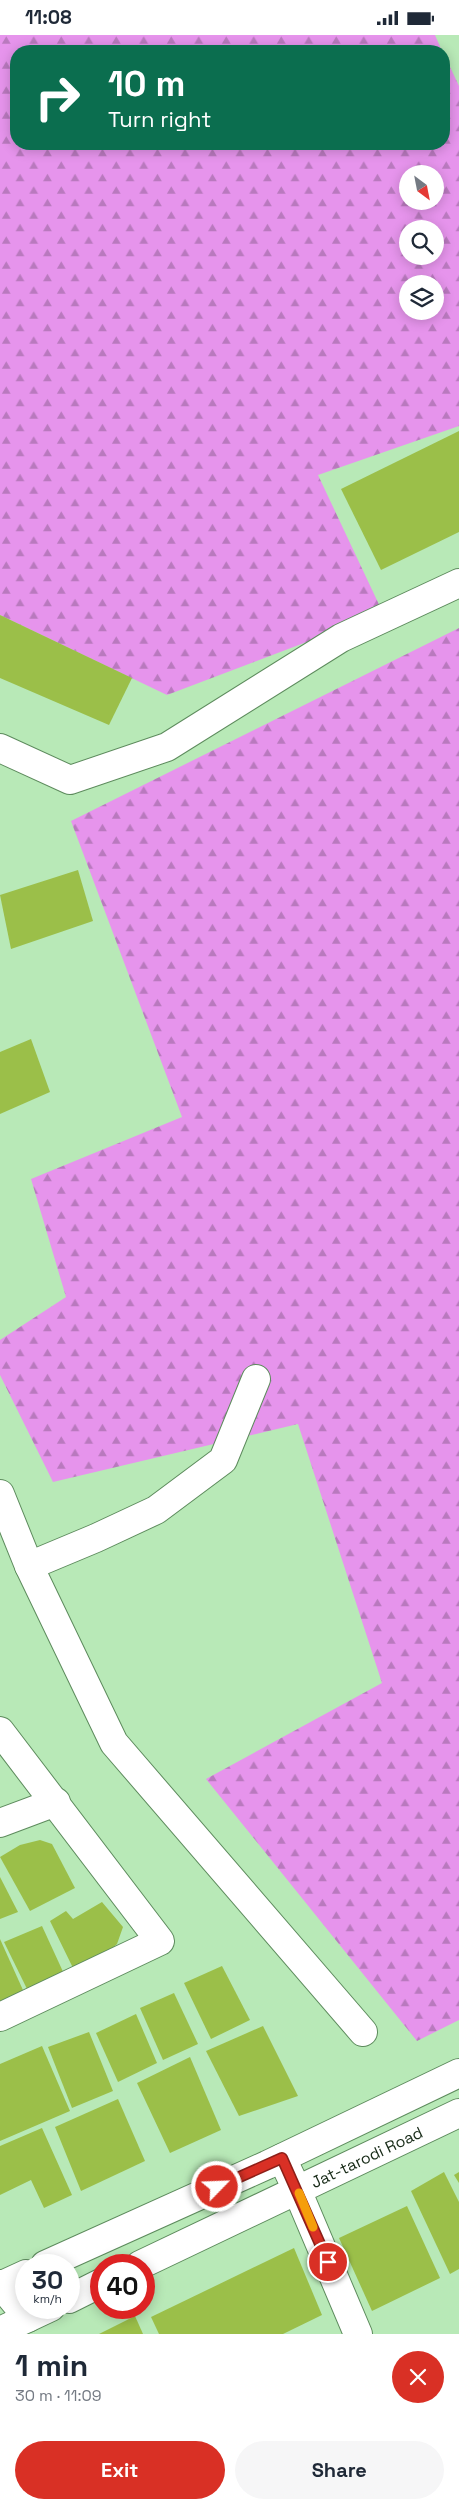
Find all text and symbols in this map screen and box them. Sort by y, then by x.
text: 11:08 [25,5,72,30]
text: 10 m [108,62,185,106]
icon: right [25,65,90,130]
text: Turn right [108,105,211,133]
north arrow [399,165,444,210]
map controls [399,165,444,320]
button: search [399,220,444,265]
button: layers [399,275,444,320]
street label: Jat-tarodi Road [307,2122,426,2193]
position arrow [190,2160,242,2212]
pin [307,2241,349,2283]
icon: arrive [314,2248,342,2276]
speed limit sign: 40 [90,2254,155,2319]
text: 30 [32,2264,63,2296]
text: km/h [33,2291,62,2307]
text: 1 min [15,2346,88,2385]
button: close [392,2351,444,2403]
text: 30 m · 11:09 [15,2385,101,2406]
button: Exit [15,2441,225,2499]
button: Share [235,2441,444,2499]

